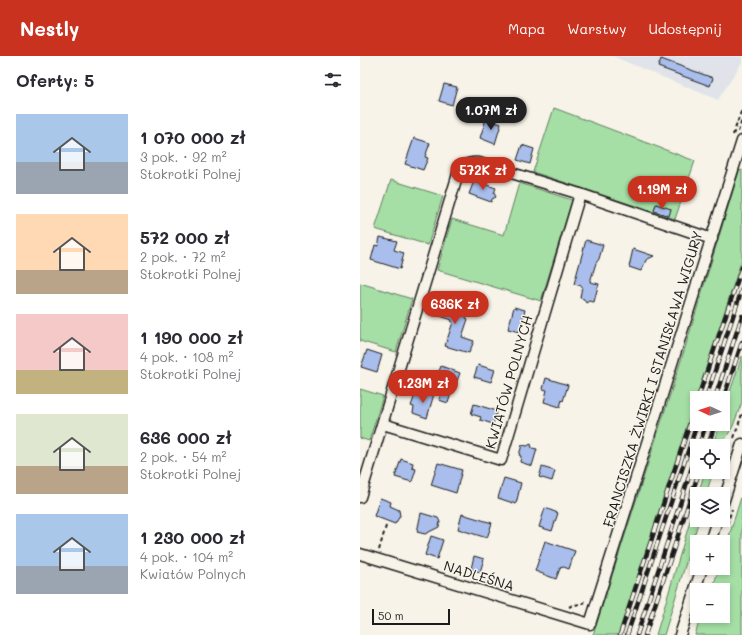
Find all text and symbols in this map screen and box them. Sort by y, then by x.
text: Nestly [20,16,79,41]
text: Mapa [508,19,545,38]
text: Warstwy [567,19,626,38]
text: Udostępnij [648,19,722,38]
text: Oferty: 5 [16,69,94,91]
icon: filters [322,69,344,91]
pin: 1.07M zł [450,97,532,131]
text: 1.07M zł [465,101,517,118]
text: 1 070 000 zł [140,126,246,148]
icon: home [48,130,96,178]
text: 3 pok. · 92 m² [140,148,227,165]
pin: 572K zł [446,157,520,191]
text: 572K zł [459,161,507,178]
text: Stokrotki Polnej [140,165,241,182]
pin: 1.19M zł [621,176,703,210]
text: 1.19M zł [637,180,687,197]
text: 572 000 zł [140,226,230,248]
street label: FRANCISZKA ŻWIRKI I STANISŁAWA WIGURY [598,228,707,529]
icon: home [48,230,96,278]
text: 2 pok. · 72 m² [140,248,226,265]
text: Stokrotki Polnej [140,265,241,282]
pin: 636K zł [418,291,492,325]
text: 636K zł [431,295,479,312]
street label: KWIATÓW POLNYCH [480,313,537,451]
text: 1 190 000 zł [140,326,243,348]
icon: home [48,330,96,378]
text: 4 pok. · 108 m² [140,348,233,365]
text: Stokrotki Polnej [140,365,241,382]
pin: 1.23M zł [382,370,464,404]
text: 1.23M zł [397,374,449,391]
north arrow [690,391,730,431]
map controls [690,391,730,623]
text: 636 000 zł [140,426,232,448]
icon: home [48,430,96,478]
button: locate [690,439,730,479]
text: 2 pok. · 54 m² [140,448,227,465]
text: Stokrotki Polnej [140,465,241,482]
button: layers [690,487,730,527]
text: 1 230 000 zł [140,526,245,548]
icon: home [48,530,96,578]
button: + [690,535,730,575]
text: 4 pok. · 104 m² [140,548,233,565]
street label: NADLEŚNA [441,556,517,595]
text: Kwiatów Polnych [140,565,246,582]
button: − [690,583,730,623]
scale bar [372,607,450,626]
text: 50 m [378,608,404,623]

